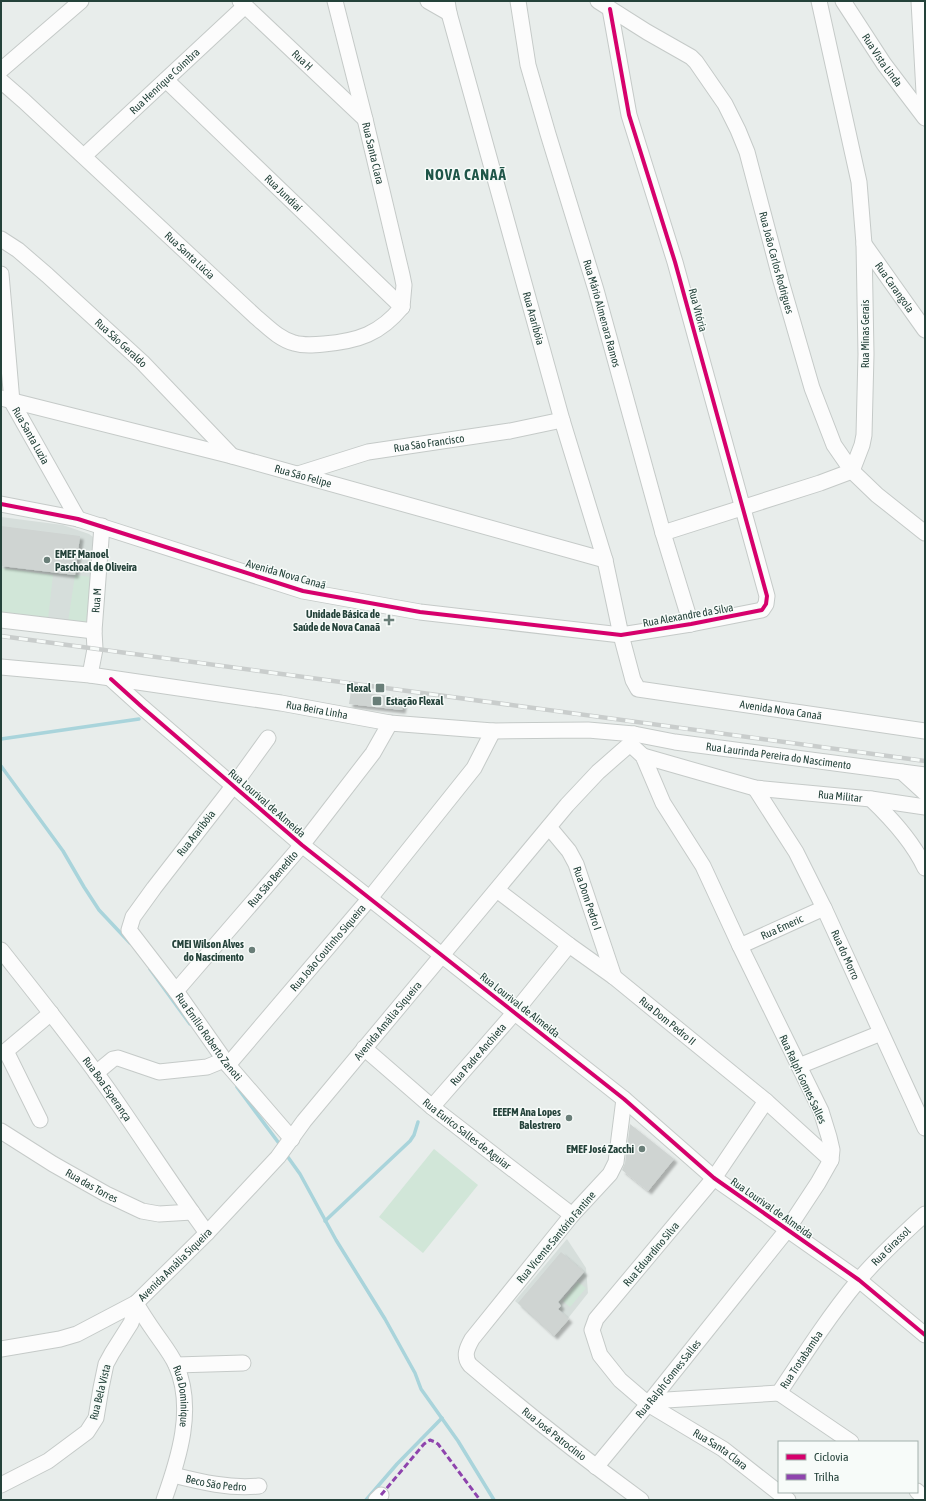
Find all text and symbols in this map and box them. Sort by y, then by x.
street label: Rua Vista Linda [860,31,905,89]
street label: Rua Henrique Coimbra [127,46,202,116]
street label: Rua H [290,47,315,73]
street label: Rua Santa Clara [360,121,386,186]
district label: NOVA CANAÃ [425,166,507,183]
street label: Rua Jundiaí [262,172,305,214]
street label: Rua João Carlos Rodrigues [757,210,796,315]
street label: Rua Santa Lúcia [162,229,217,281]
street label: Rua Mário Almenara Ramos [581,258,623,369]
street label: Rua Carangola [873,260,917,315]
street label: Rua Vitória [686,287,710,333]
street label: Rua Araribóia [521,290,547,346]
street label: Rua Minas Gerais [859,300,871,368]
street label: Rua São Geraldo [93,316,150,370]
street label: Rua Santa Luzia [10,405,52,466]
street label: Rua São Francisco [393,432,465,454]
street label: Rua São Felipe [273,462,333,490]
place label: EMEF Manoel Paschoal de Oliveira [55,548,137,573]
marker: EMEF Manoel Paschoal de Oliveira [42,555,52,565]
street label: Avenida Nova Canaã [245,557,327,591]
street label: Rua M [89,588,103,613]
street label: Rua Alexandre da Silva [642,601,734,629]
place label: Unidade Básica de Saúde de Nova Canaã [293,608,380,633]
marker: Unidade Básica de Saúde de Nova Canaã [383,614,395,626]
place label: Flexal [346,682,372,694]
marker: Flexal [374,682,386,694]
marker: Estação Flexal [371,695,383,707]
place label: Estação Flexal [386,695,444,707]
street label: Rua Beira Linha [285,698,349,721]
street label: Avenida Nova Canaã [739,698,823,722]
street label: Rua Laurinda Pereira do Nascimento [705,740,852,771]
street label: Rua Lourival de Almeida [226,766,308,840]
street label: Rua Militar [817,788,864,804]
street label: Rua Araribóia [174,808,218,858]
street label: Rua São Benedito [245,848,300,910]
street label: Rua Dom Pedro I [571,865,604,932]
street label: Rua João Coutinho Siqueira [288,902,368,993]
street label: Rua Emeric [759,912,806,942]
street label: Rua do Morro [829,928,862,982]
place label: CMEI Wilson Alves do Nascimento [172,938,244,963]
marker: CMEI Wilson Alves do Nascimento [247,945,257,955]
street label: Rua Lourival de Almeida [478,970,562,1040]
street label: Avenida Amália Siqueira [351,979,424,1062]
street label: Rua Emílio Roberto Zanoti [173,991,244,1083]
street label: Rua Dom Pedro II [637,994,698,1047]
street label: Rua Padre Anchieta [448,1021,508,1088]
street label: Rua Ralph Gomes Salles [777,1033,829,1125]
street label: Rua Boa Esperança [80,1054,134,1123]
street label: Rua Eurico Salles de Aguiar [420,1096,514,1172]
place label: EEEFM Ana Lopes Balestrero [493,1106,561,1131]
marker: EEEFM Ana Lopes Balestrero [564,1113,574,1123]
place label: EMEF José Zacchi [566,1143,634,1155]
marker: EMEF José Zacchi [637,1144,647,1154]
street label: Rua das Torres [63,1166,120,1205]
street label: Rua Lourival de Almeida [729,1175,815,1241]
street label: Rua Vicente Santório Fantine [514,1189,598,1285]
street label: Rua Eduardino Silva [621,1219,681,1289]
street label: Rua Girassol [869,1224,913,1268]
street label: Avenida Amália Siqueira [136,1226,214,1303]
street label: Rua Trotabamba [778,1328,825,1391]
street label: Rua Ralph Gomes Salles [633,1337,703,1420]
street label: Rua Bela Vista [87,1363,113,1421]
street label: Rua Dominique [171,1364,191,1428]
street label: Rua José Patrocínio [520,1405,589,1463]
street label: Rua Santa Clara [691,1426,750,1472]
legend [778,1441,918,1493]
text: Ciclovia [814,1450,848,1464]
text: Trilha [814,1470,839,1484]
street label: Beco São Pedro [185,1472,247,1493]

